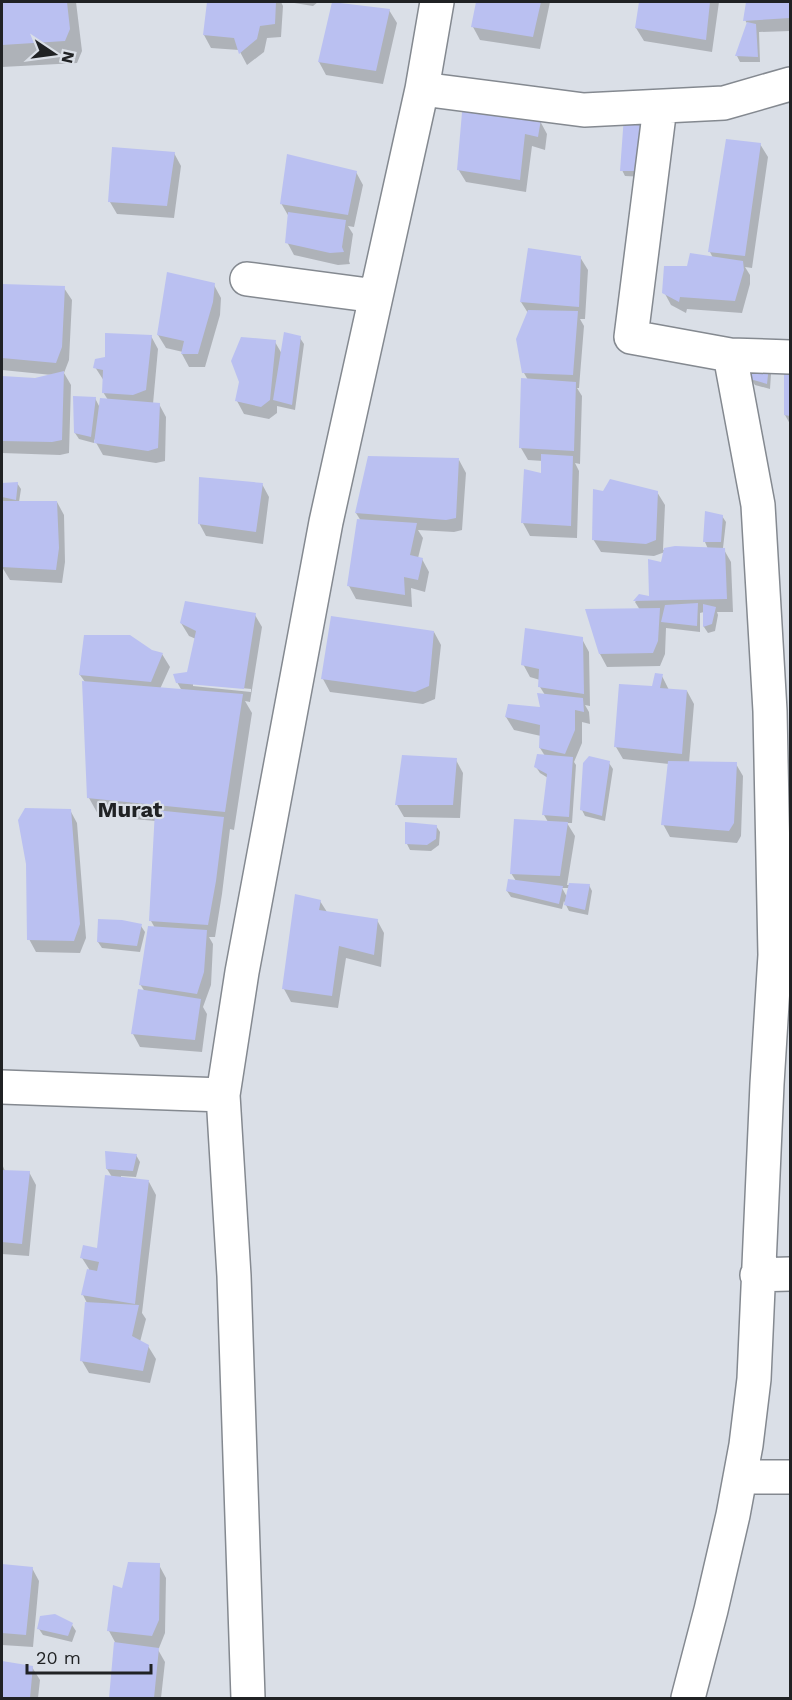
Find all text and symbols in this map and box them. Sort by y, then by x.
north arrow [24,24,84,84]
text: N [58,49,79,65]
district label: Murat [98,797,163,822]
scale bar [27,1637,152,1675]
text: 20 m [36,1647,81,1668]

